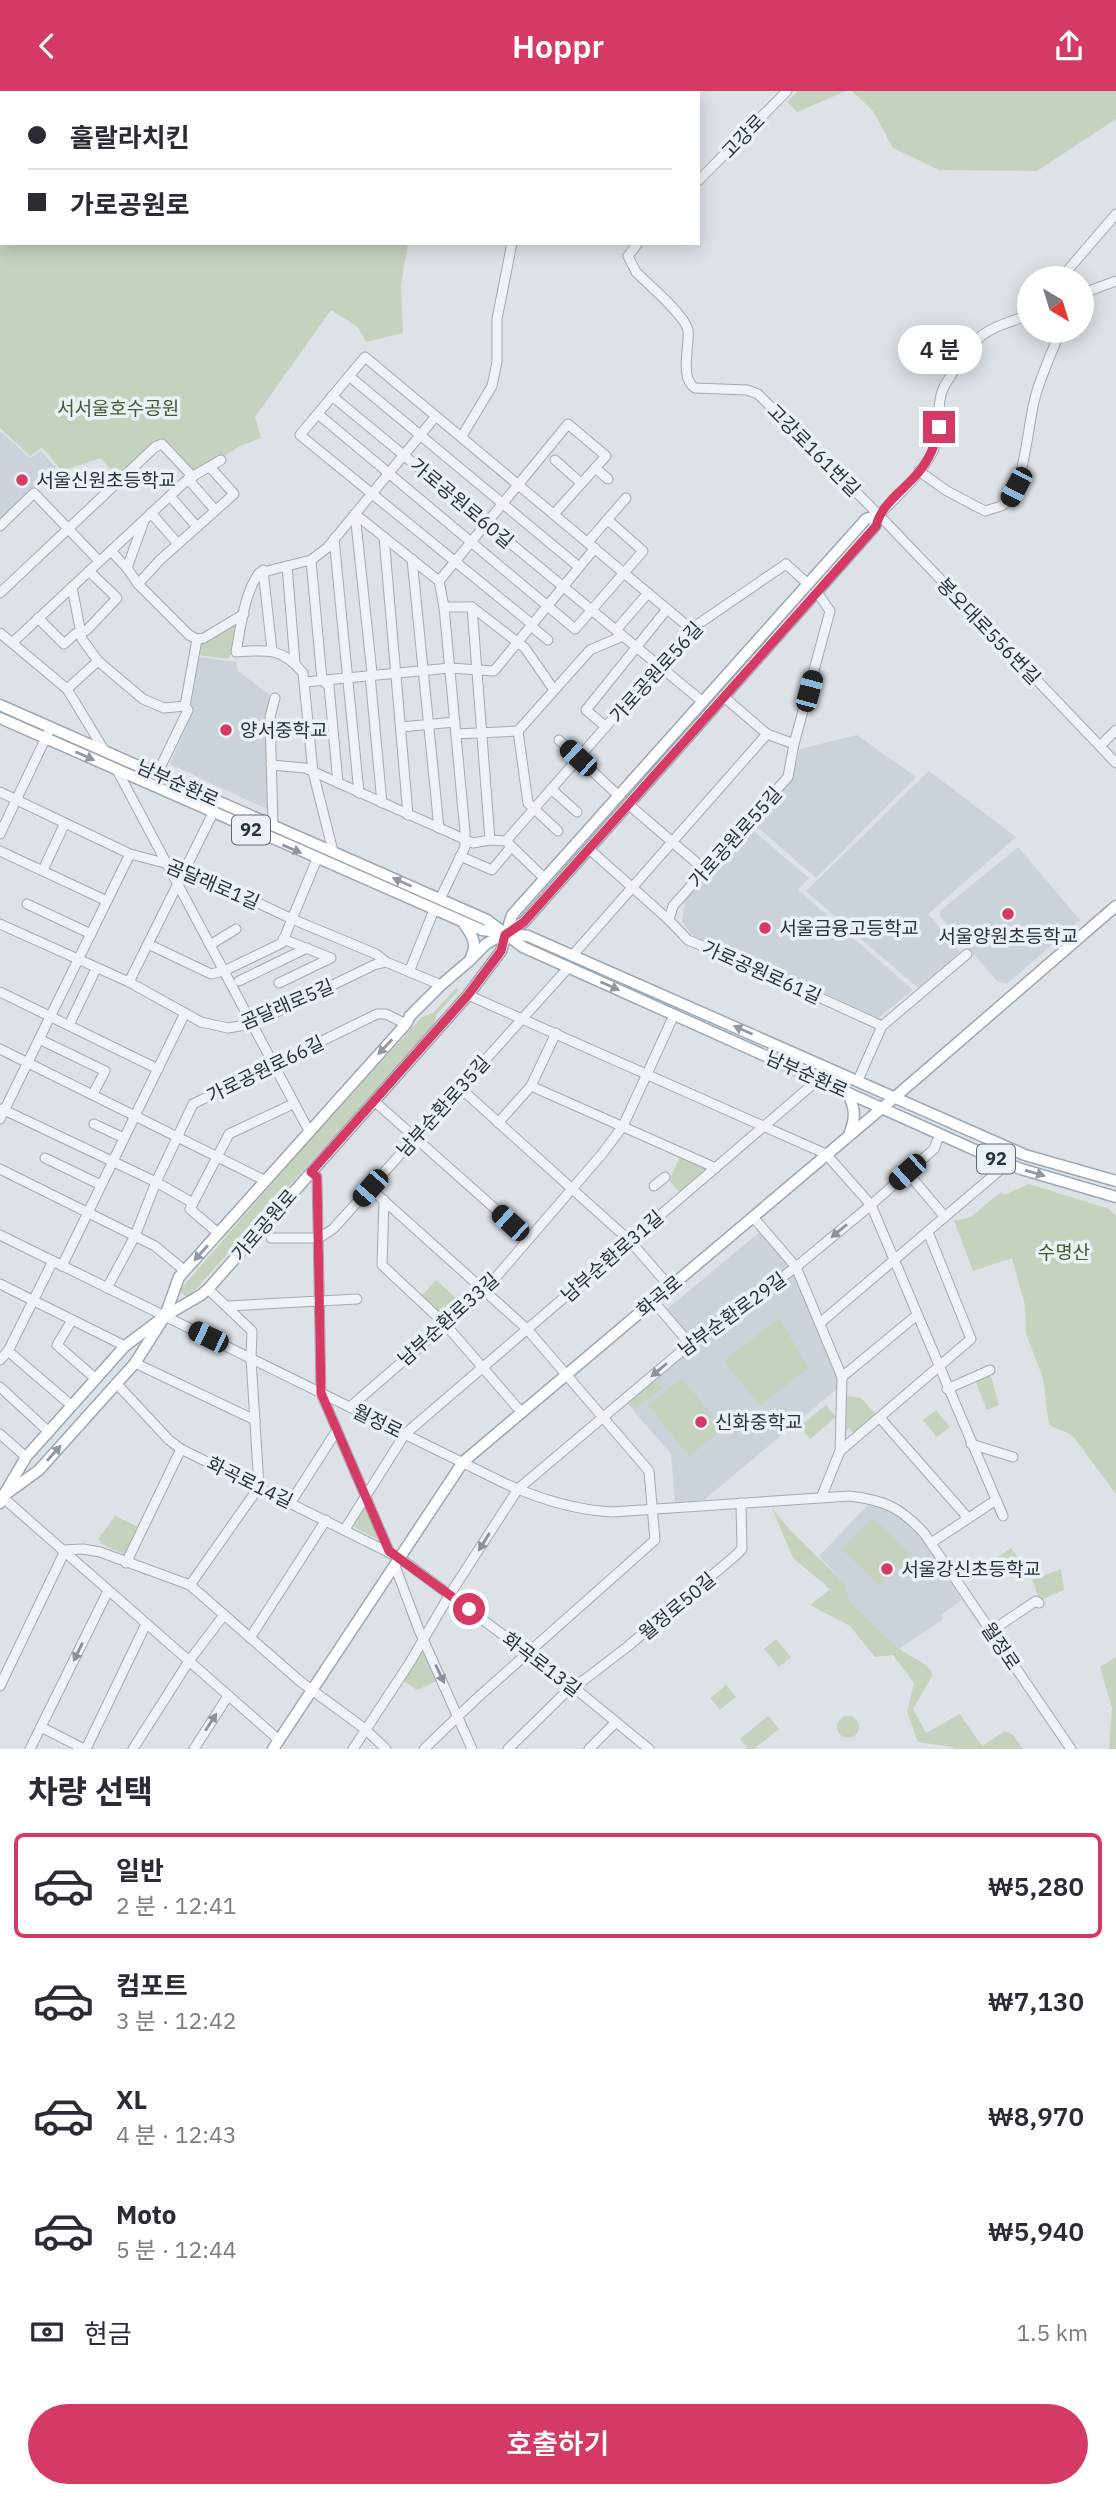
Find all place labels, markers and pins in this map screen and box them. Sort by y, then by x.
place label: 서울신원초등학교 [36,468,176,492]
marker: 서울신원초등학교 [14,472,30,488]
place label: 양서중학교 [240,718,327,742]
marker: 양서중학교 [218,722,234,738]
marker: 서울양원초등학교 [1000,906,1016,922]
place label: 서울금융고등학교 [779,916,919,940]
marker: 서울금융고등학교 [757,920,773,936]
place label: 서울양원초등학교 [938,924,1078,948]
place label: 신화중학교 [715,1410,802,1434]
marker: 신화중학교 [693,1414,709,1430]
place label: 서울강신초등학교 [901,1557,1041,1581]
marker: 서울강신초등학교 [879,1561,895,1577]

